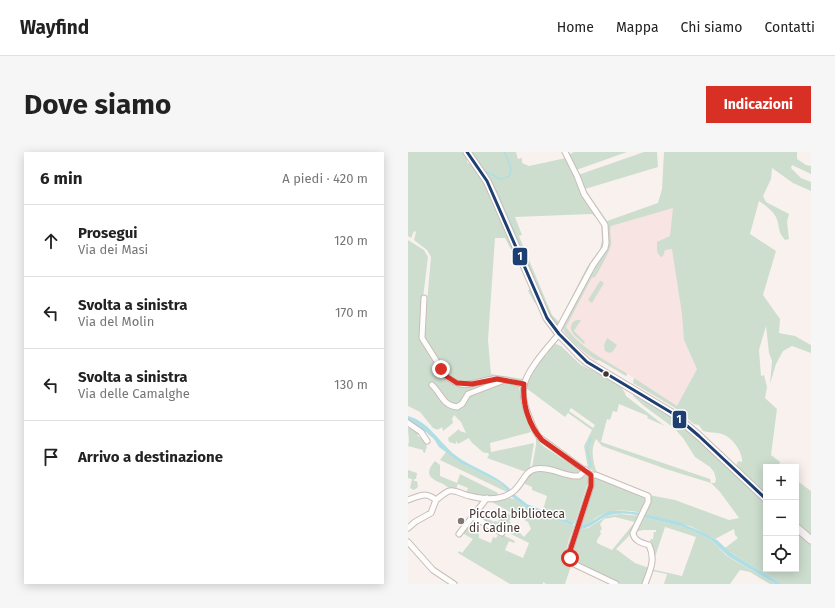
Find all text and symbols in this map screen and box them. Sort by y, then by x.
text: Wayfind [20,16,89,39]
text: Home [557,19,594,36]
text: Mappa [616,19,659,36]
text: Chi siamo [681,19,742,36]
text: Contatti [764,19,815,36]
button: Indicazioni [706,86,811,123]
text: Dove siamo [24,88,171,121]
text: 6 min [40,168,83,189]
text: A piedi · 420 m [282,171,368,186]
text: Prosegui [78,224,137,242]
icon: ahead [40,230,62,252]
text: 120 m [334,233,368,248]
text: Via dei Masi [78,242,148,257]
line badge: 1 [512,247,528,266]
text: 1 [517,250,523,263]
text: Svolta a sinistra [78,296,188,314]
icon: left [40,302,62,324]
text: 170 m [335,305,368,320]
text: Via del Molin [78,314,154,329]
route end [432,360,450,378]
text: Svolta a sinistra [78,368,188,386]
unlabelled marker [601,369,611,379]
icon: left [40,374,62,396]
text: 130 m [334,377,368,392]
text: Via delle Camalghe [78,386,190,401]
line badge: 1 [672,410,687,429]
text: 1 [676,413,682,426]
icon: arrive [40,446,62,468]
text: Arrivo a destinazione [78,448,223,466]
map controls [763,464,799,572]
button: + [763,464,799,500]
button: − [763,500,799,536]
place label: Piccola biblioteca di Cadine [469,507,565,535]
marker: Piccola biblioteca di Cadine [456,516,466,526]
button: locate [763,536,799,572]
route start [561,549,579,567]

